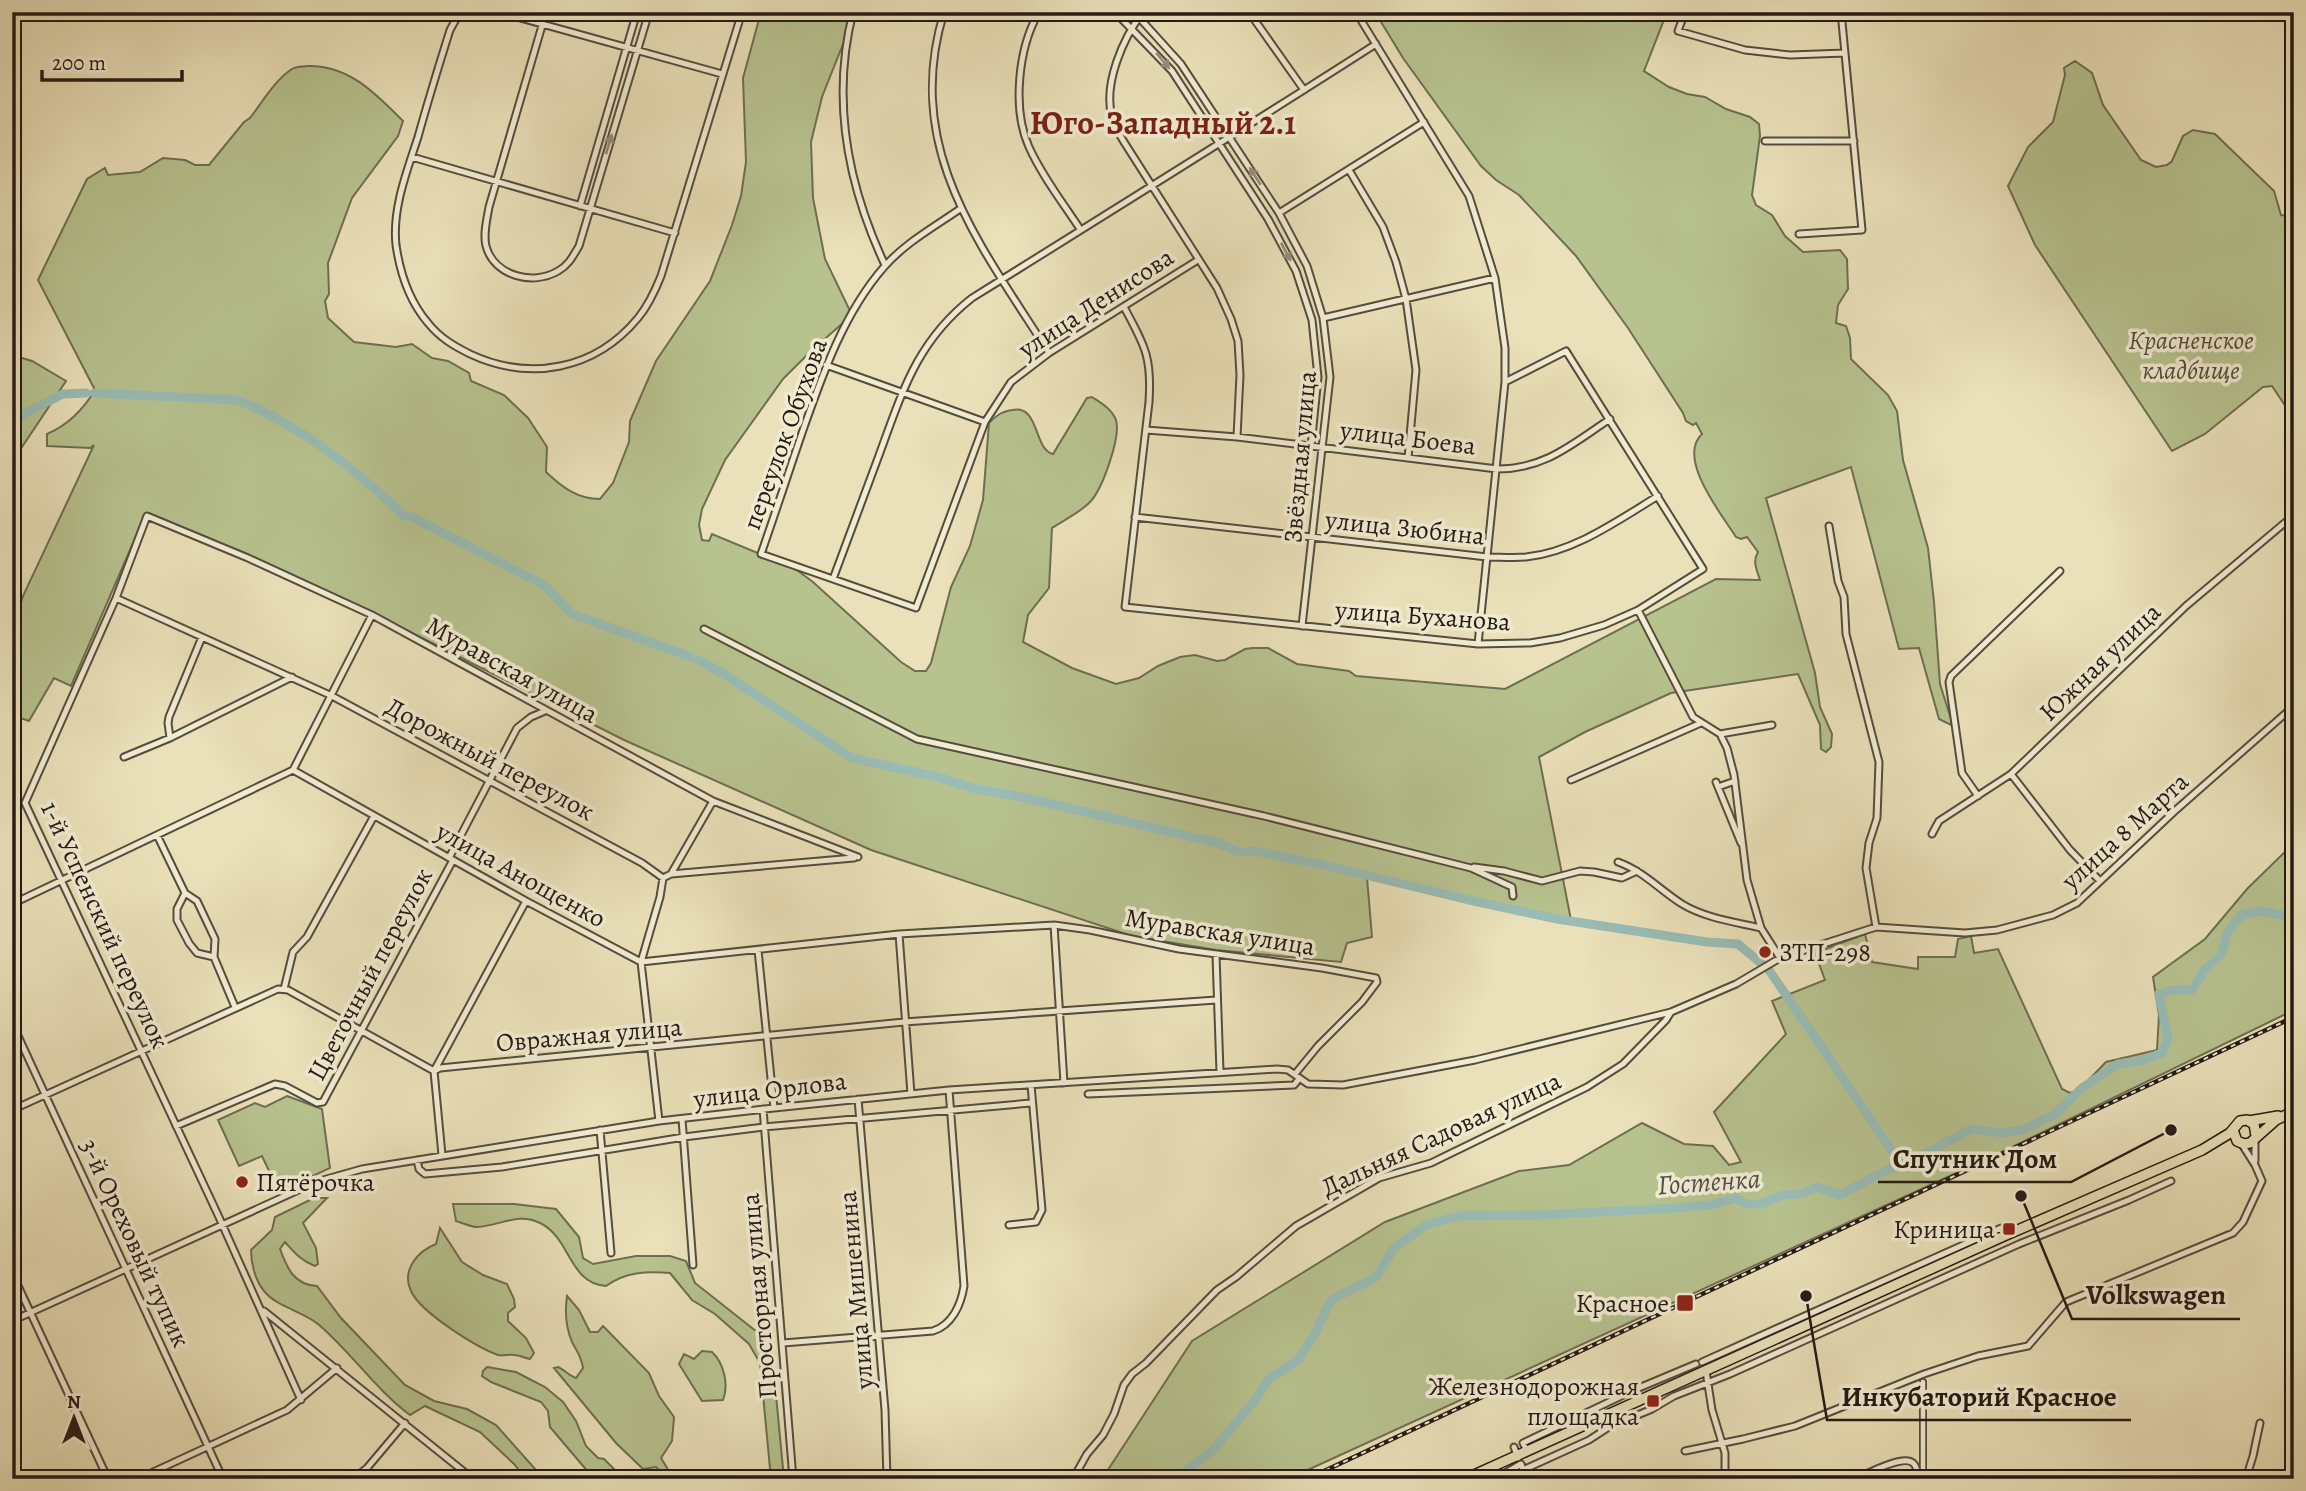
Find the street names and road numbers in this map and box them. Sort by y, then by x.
street label: улица Денисова [1011,240,1180,367]
street label: переулок Обухова [734,333,836,535]
street label: Звёздная улица [1275,369,1325,545]
street label: улица Боева [1337,412,1478,464]
street label: улица Зюбина [1323,502,1486,554]
street label: улица Буханова [1333,592,1512,640]
street label: Южная улица [2031,595,2169,729]
street label: Муравская улица [420,608,604,732]
street label: Дорожный переулок [379,689,601,829]
street label: улица 8 Марта [2053,764,2196,898]
street label: 1-й Успенский переулок [32,796,178,1054]
street label: улица Анощенко [429,813,612,936]
street label: Цветочный переулок [299,861,441,1087]
street label: Муравская улица [1123,900,1317,964]
street label: Овражная улица [494,1009,684,1061]
street label: улица Орлова [691,1063,848,1117]
street label: Дальняя Садовая улица [1315,1063,1567,1205]
street label: 3-й Ореховый тупик [71,1133,199,1353]
street label: улица Мишенина [830,1189,882,1392]
street label: Просторная улица [733,1192,785,1400]

